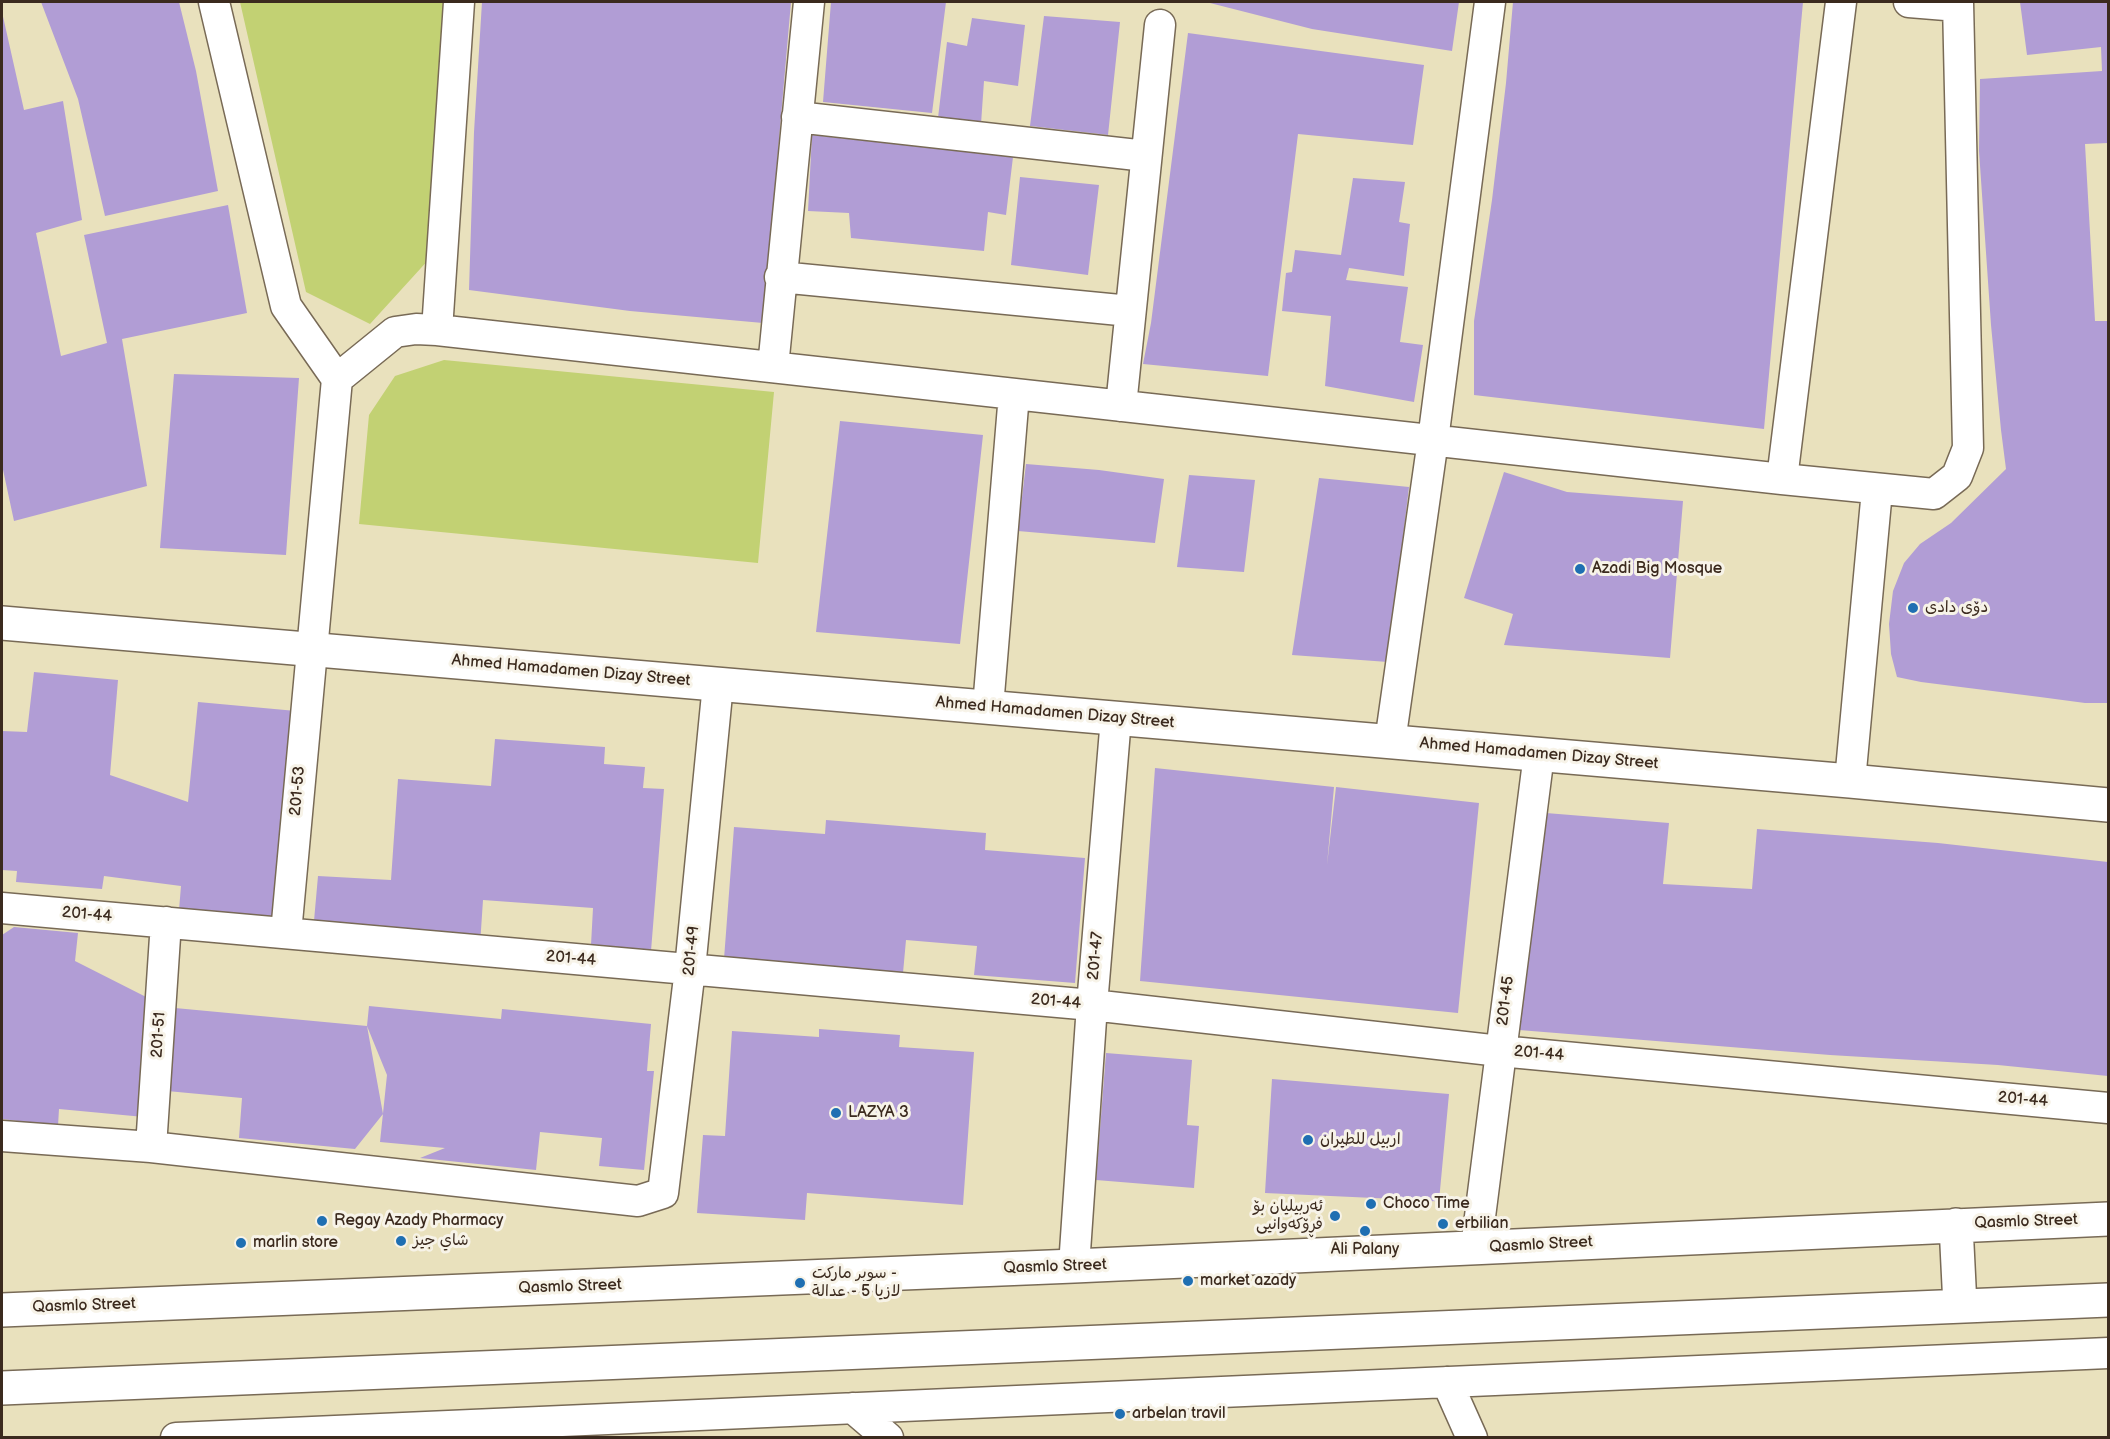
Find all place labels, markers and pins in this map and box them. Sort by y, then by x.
place label: Azadi Big Mosque [1592,559,1722,579]
marker: Azadi Big Mosque [1573,562,1587,576]
place label: دۆى دادى [1925,598,1988,618]
marker: دۆى دادى [1906,601,1920,615]
place label: LAZYA 3 [848,1103,909,1123]
marker: LAZYA 3 [829,1106,843,1120]
place label: اربيل للطيران [1320,1130,1401,1150]
marker: اربيل للطيران [1301,1133,1315,1147]
place label: Choco Time [1383,1194,1470,1214]
place label: ئەربیلیان بۆ فڕۆکەوانیی [1253,1197,1323,1235]
marker: Choco Time [1364,1197,1378,1211]
marker: ئەربیلیان بۆ فڕۆکەوانیی [1328,1209,1342,1223]
place label: Regay Azady Pharmacy [334,1211,503,1231]
marker: Regay Azady Pharmacy [315,1214,329,1228]
place label: erbilian [1455,1214,1508,1234]
marker: erbilian [1436,1217,1450,1231]
marker: Ali Palany [1358,1224,1372,1238]
place label: شاي جيز [413,1231,469,1251]
place label: marlin store [253,1233,338,1253]
marker: شاي جيز [394,1234,408,1248]
marker: marlin store [234,1236,248,1250]
place label: Ali Palany [1331,1240,1399,1260]
place label: سوبر ماركت - لازيا 5 - عدالة [812,1264,900,1302]
place label: market azady [1200,1271,1296,1291]
marker: market azady [1181,1274,1195,1288]
marker: سوبر ماركت - لازيا 5 - عدالة [793,1276,807,1290]
place label: arbelan travil [1132,1404,1226,1424]
marker: arbelan travil [1113,1407,1127,1421]

